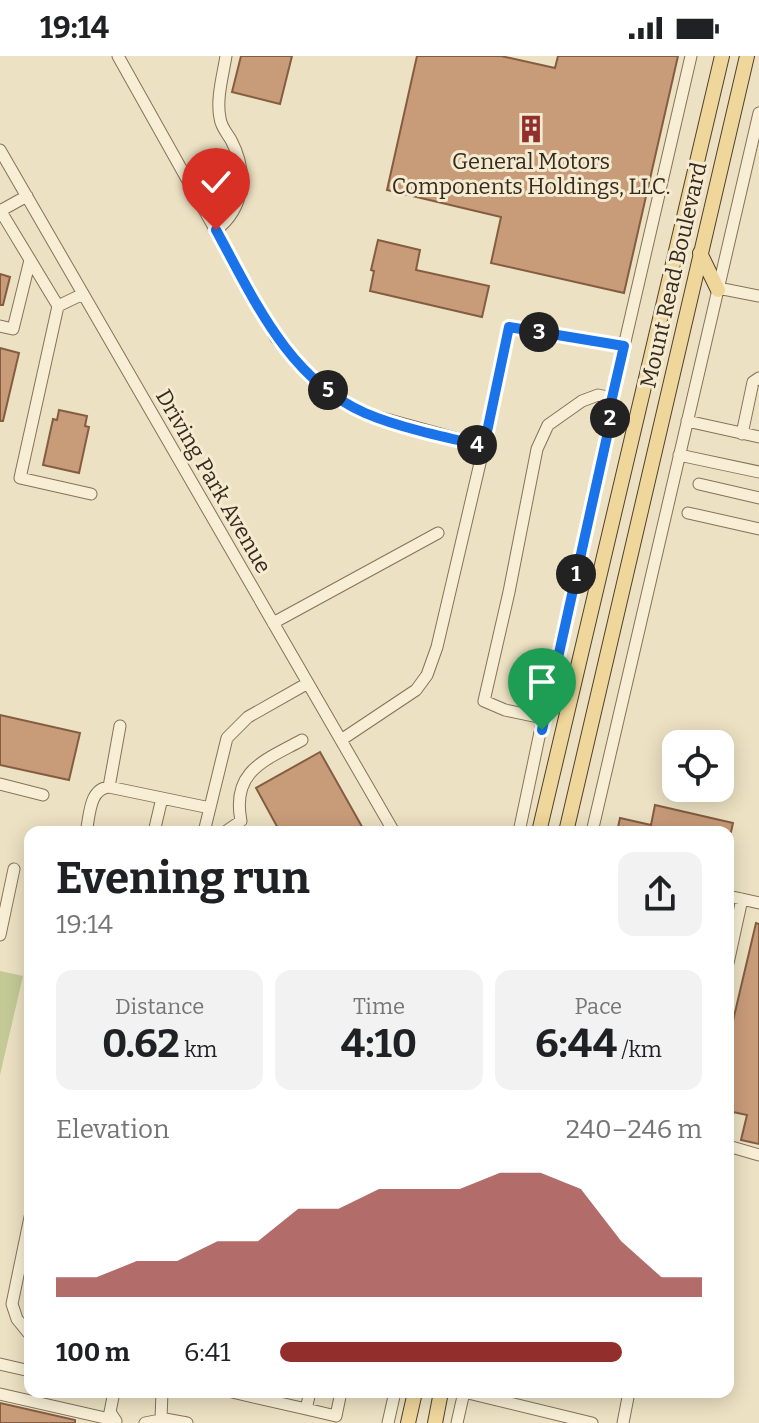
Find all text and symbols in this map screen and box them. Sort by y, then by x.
text: 19:14 [40,10,109,46]
building icon: General Motors Components Holdings, LLC. [516,114,546,144]
pin [182,148,250,230]
place label: General Motors Components Holdings, LLC. [392,148,670,200]
icon: check [194,160,238,204]
street label: Mount Read Boulevard [634,160,713,391]
pin: 3 [519,312,559,352]
text: 3 [533,318,545,345]
pin: 5 [308,370,348,410]
text: 5 [322,376,334,403]
street label: Driving Park Avenue [150,385,277,578]
pin: 2 [590,398,630,438]
text: 2 [604,404,616,431]
pin: 4 [457,425,497,465]
text: 4 [470,431,484,458]
pin: 1 [556,554,596,594]
text: 1 [571,560,581,587]
pin [508,648,576,730]
icon: arrive [520,660,564,704]
map controls [662,730,734,802]
button: locate [662,730,734,802]
text: Evening run [56,852,310,905]
button: share [618,852,702,936]
text: 19:14 [56,909,113,940]
text: Distance [115,993,204,1020]
text: Time [353,993,405,1020]
text: Pace [575,993,622,1020]
text: 0.62 [102,1020,180,1068]
text: 4:10 [341,1020,417,1068]
text: 6:44 [535,1020,617,1068]
text: km [180,1036,217,1063]
text: /km [617,1036,662,1063]
text: Elevation [56,1114,169,1145]
text: 240–246 m [566,1114,702,1145]
text: 100 m [56,1337,130,1368]
text: 6:41 [184,1337,231,1368]

